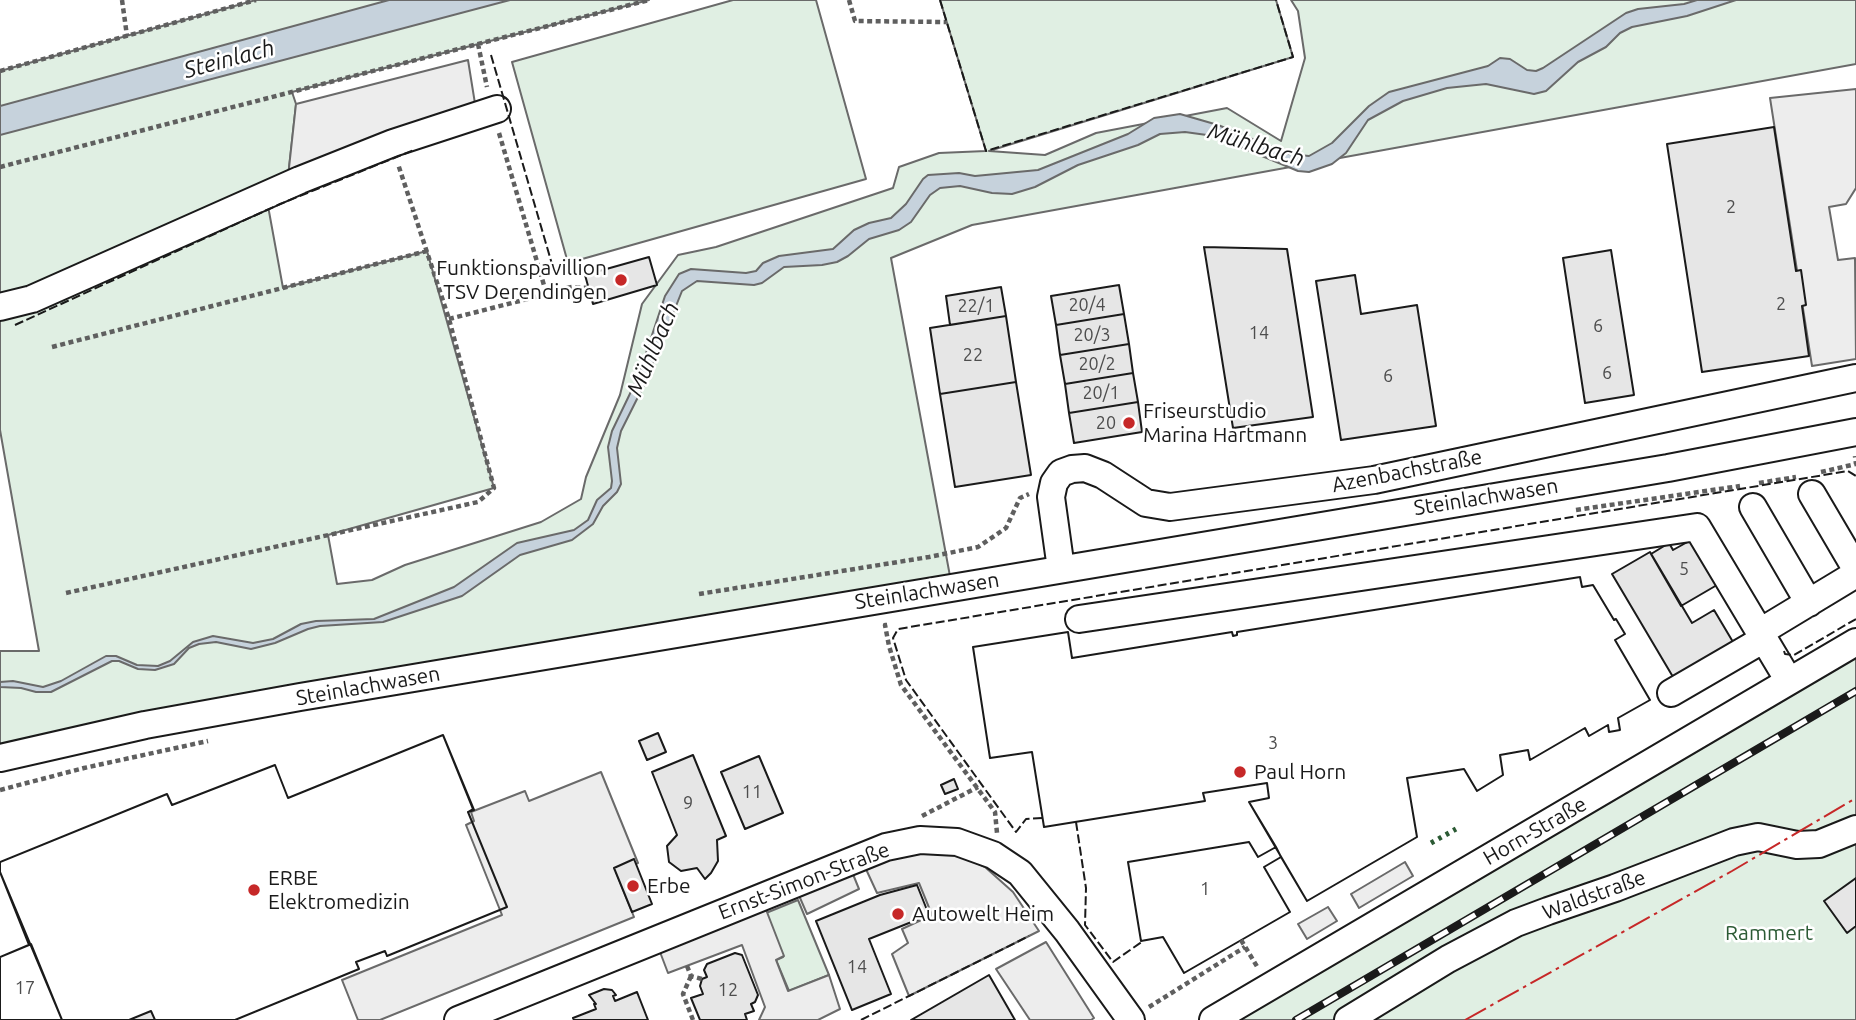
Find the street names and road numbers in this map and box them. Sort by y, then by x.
street label: Azenbachstraße [1330,444,1484,498]
street label: Steinlachwasen [1412,473,1560,521]
street label: Steinlachwasen [853,567,1001,615]
street label: Steinlachwasen [294,661,442,711]
street label: Horn-Straße [1479,791,1591,871]
street label: Ernst-Simon-Straße [715,837,893,925]
street label: Waldstraße [1539,865,1649,925]

